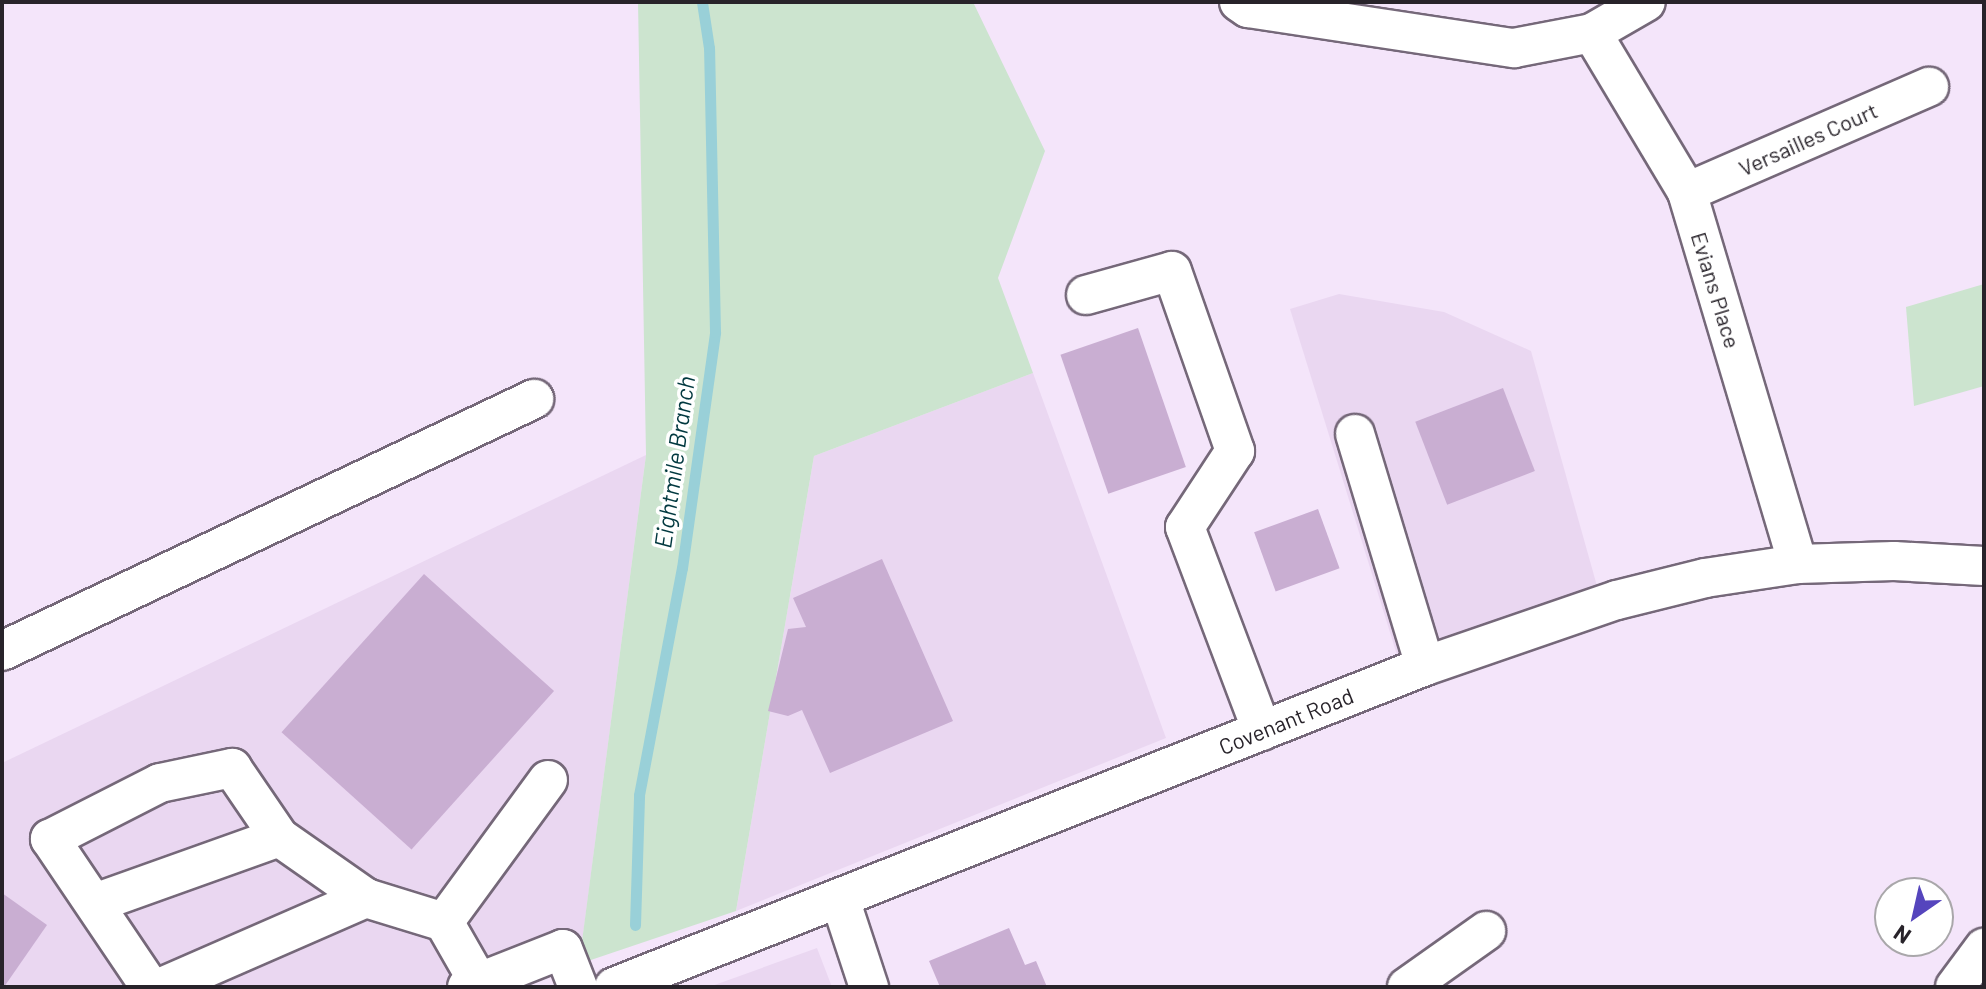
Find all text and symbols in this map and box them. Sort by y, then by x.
street label: Versailles Court [1735,97,1881,181]
street label: Evians Place [1686,229,1746,351]
water label: Eightmile Branch [648,374,700,550]
street label: Covenant Road [1215,682,1357,760]
north arrow [1874,877,1954,957]
text: N [1888,920,1915,950]

